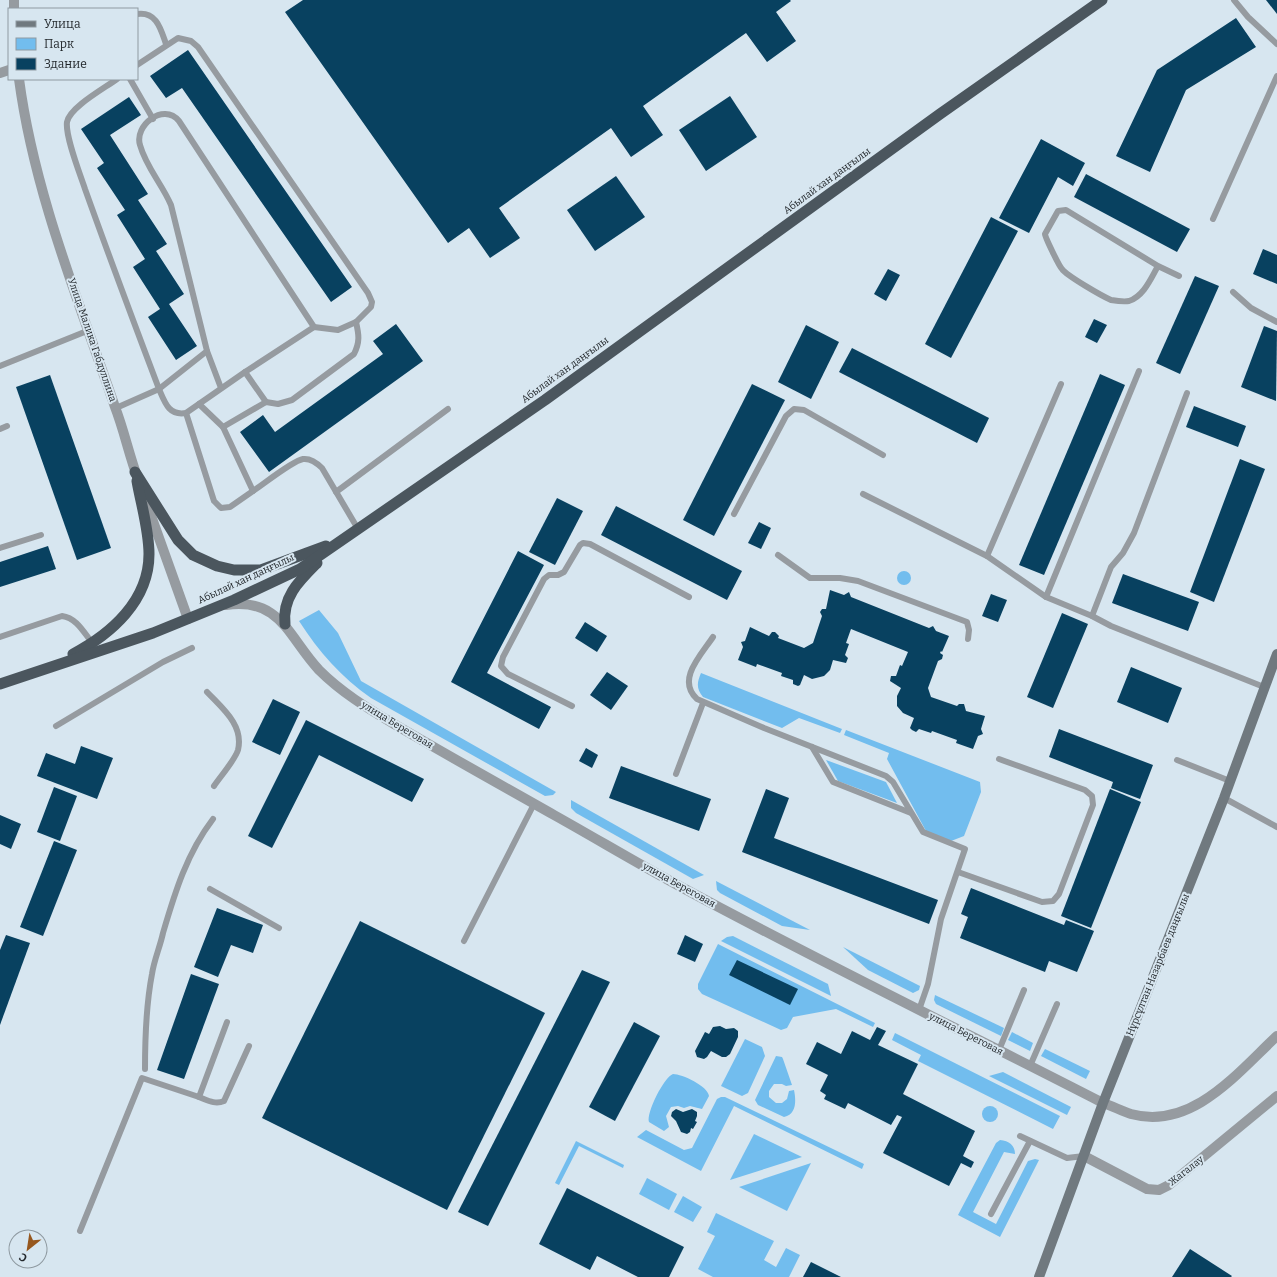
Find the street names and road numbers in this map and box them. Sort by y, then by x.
street label: Абылай хан даңғылы [780,145,873,217]
street label: Улица Малика Габдуллина [65,276,120,404]
street label: Абылай хан даңғылы [518,334,611,406]
street label: Абылай хан даңғылы [196,550,296,607]
street label: улица Береговая [358,698,435,751]
street label: улица Береговая [640,860,718,910]
street label: Нұрсұлтан Назарбаев даңғылы [1123,892,1192,1038]
street label: улица Береговая [926,1010,1005,1058]
street label: Жагалау [1166,1153,1207,1189]

